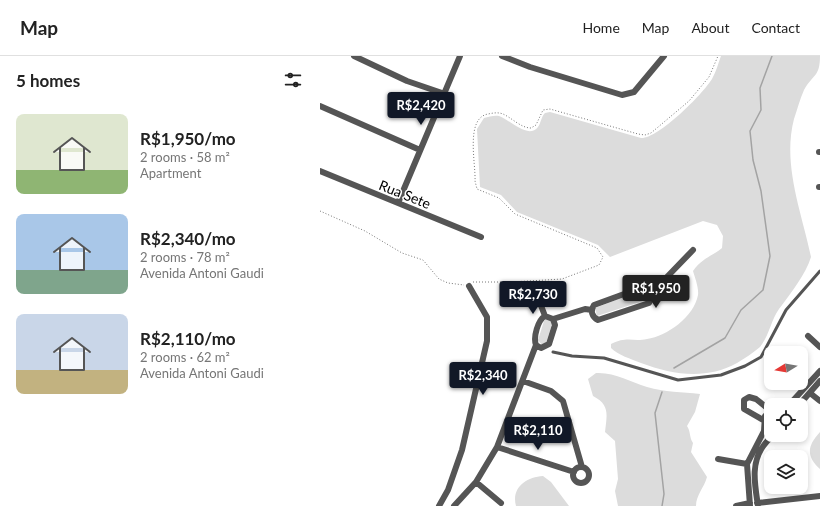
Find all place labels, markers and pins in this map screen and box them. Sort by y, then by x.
pin: R$2,420 [384,92,458,126]
pin: R$1,950 [619,275,693,309]
pin: R$2,730 [496,281,570,315]
pin: R$2,340 [446,362,520,396]
pin: R$2,110 [501,417,575,451]

